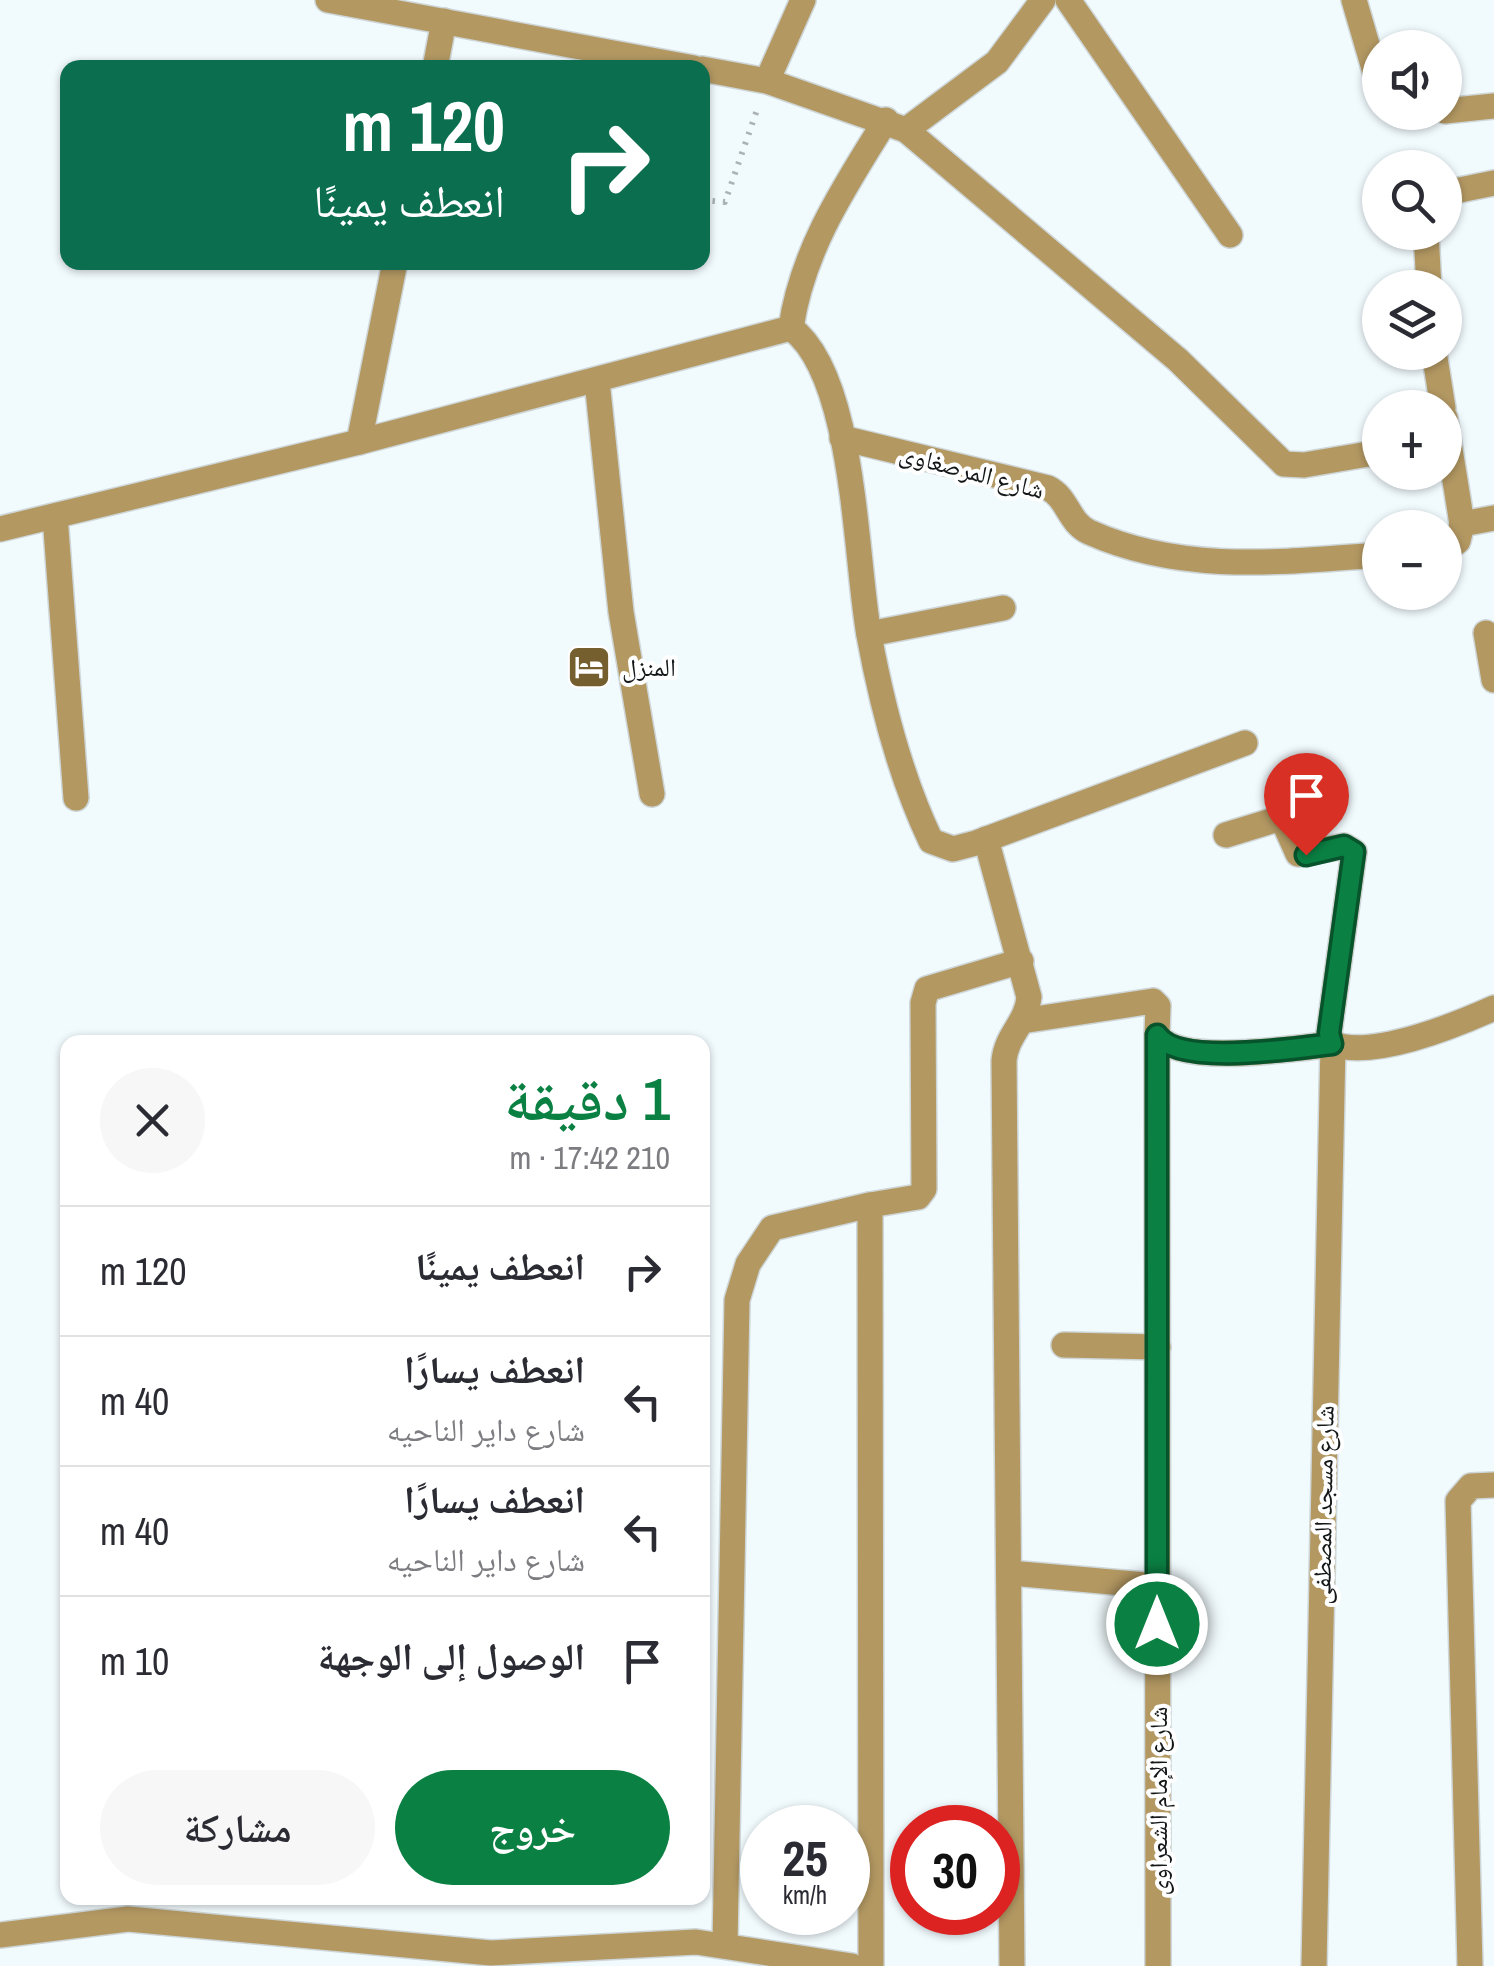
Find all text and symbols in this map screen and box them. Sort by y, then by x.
map controls [1362,30,1462,610]
button: sound [1362,30,1462,130]
text: 120 m [342,79,505,173]
icon: right [540,100,670,230]
button: search [1362,150,1462,250]
text: انعطف يمينًا [313,170,505,231]
button: layers [1362,270,1462,370]
button: + [1362,390,1462,490]
street label: شارع المرصغاوى [896,435,1048,507]
button: − [1362,510,1462,610]
hotel icon: المنزل [566,644,612,690]
place label: المنزل [622,650,676,684]
pin [1264,753,1349,856]
icon: arrive [1279,768,1334,823]
text: 1 دقيقة [504,1058,670,1139]
button: close [100,1068,205,1173]
text: 210 m · 17:42 [510,1136,670,1179]
text: انعطف يمينًا [415,1241,585,1292]
icon: right [615,1244,670,1299]
text: 120 m [100,1246,187,1297]
text: انعطف يسارًا [404,1344,585,1395]
icon: left [615,1374,670,1429]
text: 40 m [100,1376,169,1427]
street label: شارع مسجد المصطفى [1304,1405,1342,1605]
text: شارع داير الناحيه [387,1408,585,1451]
text: انعطف يسارًا [404,1474,585,1525]
icon: left [615,1504,670,1559]
text: 40 m [100,1506,169,1557]
text: شارع داير الناحيه [387,1538,585,1581]
position arrow [1105,1572,1209,1676]
text: الوصول إلى الوجهة [318,1631,585,1682]
icon: arrive [615,1634,670,1689]
text: 10 m [100,1636,169,1687]
street label: شارع الإمام الشعراوى [1141,1706,1175,1896]
button: مشاركة [100,1770,375,1885]
button: خروج [395,1770,670,1885]
speed limit sign: 30 [890,1805,1020,1935]
text: 25 [782,1824,828,1892]
text: km/h [783,1878,827,1912]

